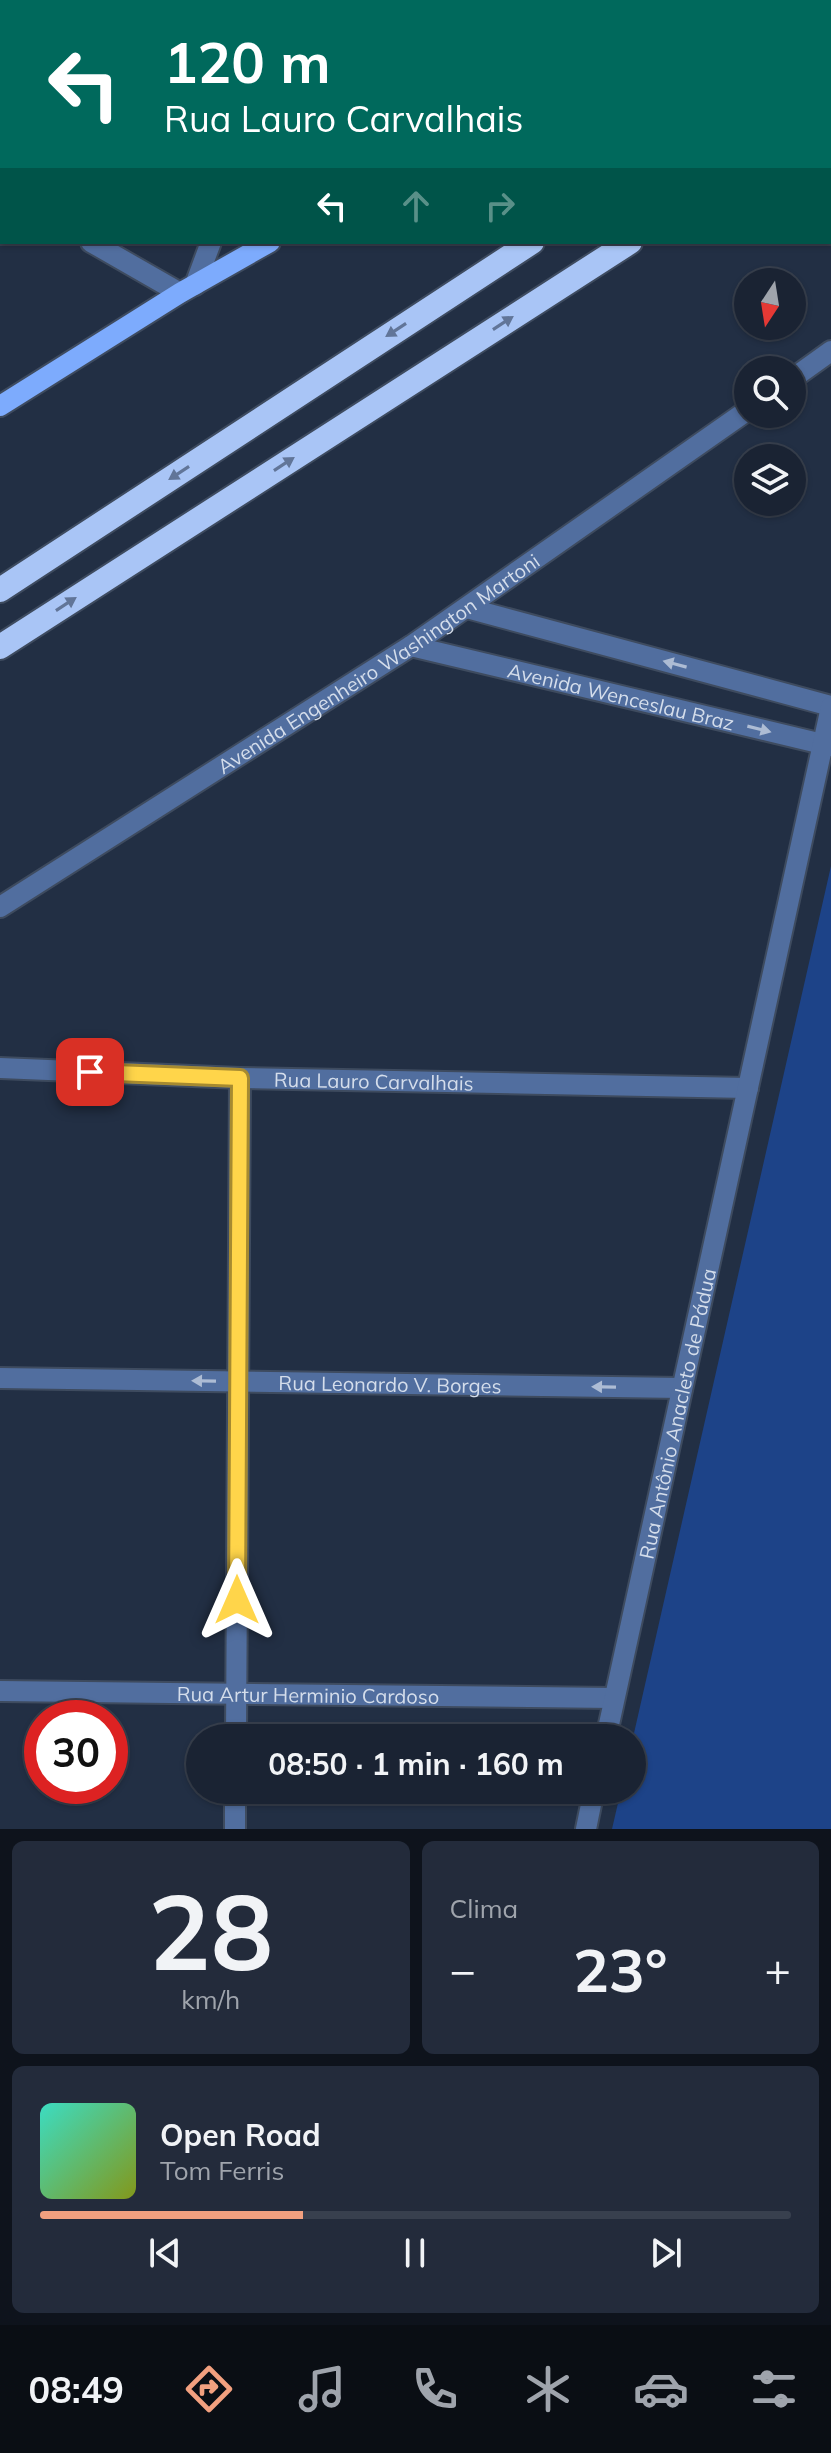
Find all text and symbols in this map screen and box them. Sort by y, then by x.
text: 120 m [164,27,331,97]
icon: left [32,32,136,136]
text: Rua Lauro Carvalhais [164,96,523,141]
icon: left [310,184,354,228]
icon: ahead [394,184,438,228]
icon: right [478,184,522,228]
north arrow [734,268,806,340]
map controls [734,268,806,516]
one-way arrow [492,317,514,331]
one-way arrow [385,323,407,337]
button: search [734,356,806,428]
button: layers [734,444,806,516]
one-way arrow [273,457,295,471]
one-way arrow [168,465,189,480]
street label: Avenida Engenheiro Washington Martoni [212,548,544,778]
one-way arrow [55,597,76,612]
street label: Avenida Wenceslau Braz [505,657,737,735]
one-way arrow [662,657,687,669]
one-way arrow [747,724,772,736]
pin [56,1038,124,1106]
icon: arrive [68,1050,112,1094]
street label: Rua Lauro Carvalhais [274,1066,474,1095]
street label: Rua Antônio Anacleto de Pádua [633,1266,721,1561]
street label: Rua Leonardo V. Borges [278,1370,502,1398]
one-way arrow [191,1374,216,1387]
one-way arrow [591,1381,616,1393]
position arrow [195,1558,279,1642]
street label: Rua Artur Herminio Cardoso [177,1681,439,1709]
speed limit sign: 30 [24,1700,128,1804]
text: 08:50 · 1 min · 160 m [268,1745,564,1783]
text: 28 [148,1865,273,1996]
text: Clima [450,1892,518,1925]
text: 23° [573,1932,668,2007]
text: − [450,1942,476,1997]
text: + [765,1942,791,1997]
text: km/h [181,1983,240,2016]
text: Open Road [160,2116,321,2154]
text: Tom Ferris [160,2154,284,2187]
icon: previous [143,2231,187,2275]
icon: pause [393,2231,437,2275]
icon: next [644,2231,688,2275]
icon: directions [181,2361,237,2417]
icon: music [294,2361,350,2417]
icon: phone [407,2361,463,2417]
icon: climate [520,2361,576,2417]
icon: car [633,2361,689,2417]
icon: filters [746,2361,802,2417]
text: 08:49 [29,2367,124,2412]

